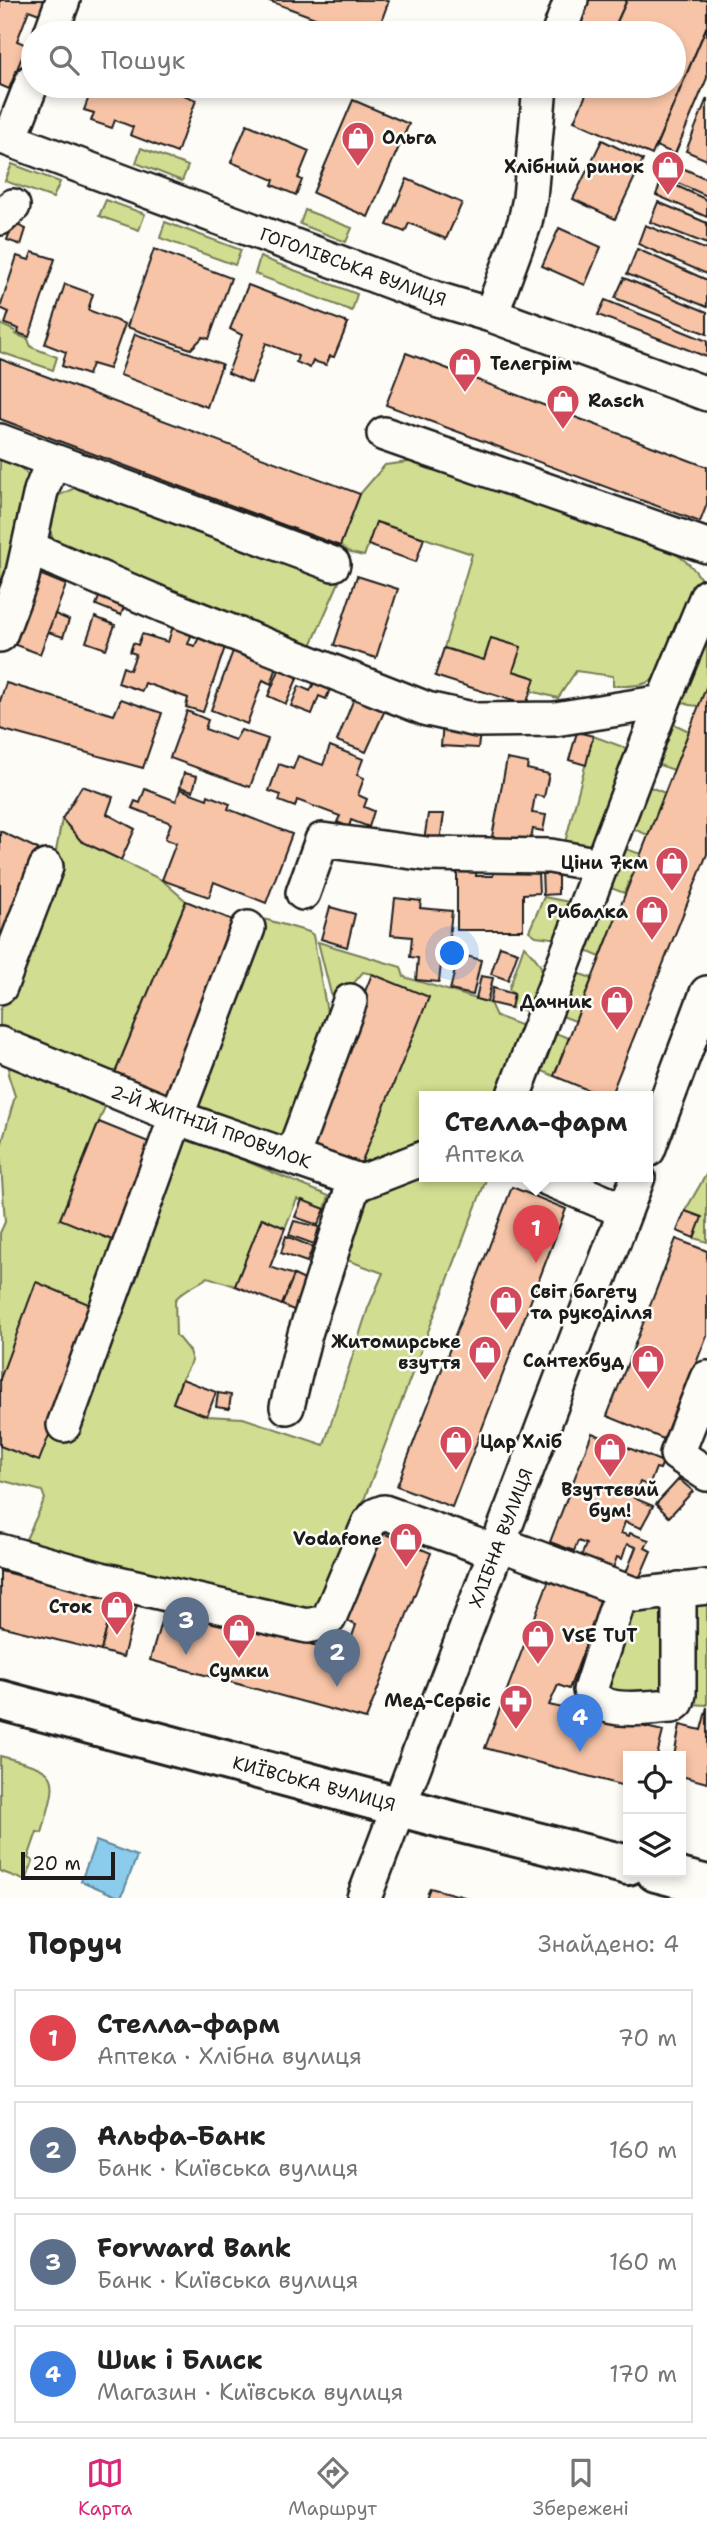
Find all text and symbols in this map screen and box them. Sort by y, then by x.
search box [21,21,686,98]
icon: search [45,41,83,79]
text: Пошук [101,42,185,77]
shop icon: Ольга [339,119,377,168]
place label: Ольга [382,126,437,150]
shop icon: Хлібний ринок [649,148,687,197]
place label: Хлібний ринок [504,155,644,179]
street label: ГОГОЛІВСЬКА ВУЛИЦЯ [257,222,449,312]
shop icon: Телегрім [446,345,484,394]
place label: Телегрім [490,352,572,376]
shop icon: Rasch [544,382,582,431]
place label: Rasch [588,389,644,413]
shop icon: Ціни 7км [653,844,691,893]
place label: Ціни 7км [561,851,648,875]
shop icon: Рибалка [633,893,671,942]
place label: Рибалка [547,900,629,924]
your location [435,936,469,970]
shop icon: Дачник [598,983,636,1032]
place label: Дачник [520,990,592,1014]
street label: 2-Й ЖИТНІЙ ПРОВУЛОК [108,1080,315,1175]
popup [419,1091,653,1182]
text: Стелла-фарм [445,1104,627,1139]
text: Аптека [445,1139,524,1169]
pin: 1 [513,1205,559,1263]
place label: Світ багету та рукоділля [530,1280,653,1325]
shop icon: Світ багету та рукоділля [487,1283,525,1332]
place label: Житомирське взуття [331,1330,461,1375]
shop icon: Житомирське взуття [466,1333,504,1382]
shop icon: Сантехбуд [629,1342,667,1391]
place label: Сантехбуд [523,1349,624,1373]
shop icon: Цар Хліб [437,1423,475,1472]
place label: Цар Хліб [480,1430,562,1454]
shop icon: Взуттєвий бум! [591,1430,629,1479]
street label: ХЛІБНА ВУЛИЦЯ [463,1465,539,1611]
place label: Взуттєвий бум! [561,1478,659,1523]
shop icon: Vodafone [387,1520,425,1569]
place label: Vodafone [293,1527,382,1551]
shop icon: Сток [98,1588,136,1637]
place label: Сток [49,1595,92,1619]
pin: 3 [163,1597,209,1655]
shop icon: Сумки [220,1611,258,1660]
shop icon: VSE TUT [519,1617,557,1666]
place label: VSE TUT [562,1624,638,1648]
pin: 2 [314,1629,360,1687]
place label: Сумки [209,1659,270,1683]
pharmacy icon: Мед-Сервіс [497,1682,535,1731]
place label: Мед-Сервіс [384,1689,491,1713]
pin: 4 [557,1694,603,1752]
street label: КИЇВСЬКА ВУЛИЦЯ [230,1751,398,1817]
map controls [623,1751,686,1877]
button: locate [623,1751,686,1814]
button: layers [623,1814,686,1877]
scale bar [21,1849,116,1881]
text: 20 m [32,1851,81,1876]
text: Поруч [28,1923,122,1964]
text: Знайдено: 4 [538,1929,679,1959]
text: Стелла-фарм [97,2006,280,2041]
text: 1 [48,2023,58,2053]
text: 70 m [618,2023,677,2053]
text: Аптека · Хлібна вулиця [97,2041,362,2071]
text: Альфа-Банк [97,2118,266,2153]
text: 2 [45,2135,61,2165]
text: 160 m [609,2135,677,2165]
text: Банк · Київська вулиця [97,2153,358,2183]
text: Forward Bank [97,2230,292,2265]
text: 3 [45,2247,61,2277]
text: 160 m [609,2247,677,2277]
text: Банк · Київська вулиця [97,2265,358,2295]
text: Шик і Блиск [97,2342,263,2377]
text: 4 [45,2359,61,2389]
text: 170 m [609,2359,677,2389]
text: Магазин · Київська вулиця [97,2377,403,2407]
tab: Карта [78,2454,132,2521]
tab: Маршрут [288,2454,377,2521]
tab: Збережені [533,2454,629,2521]

